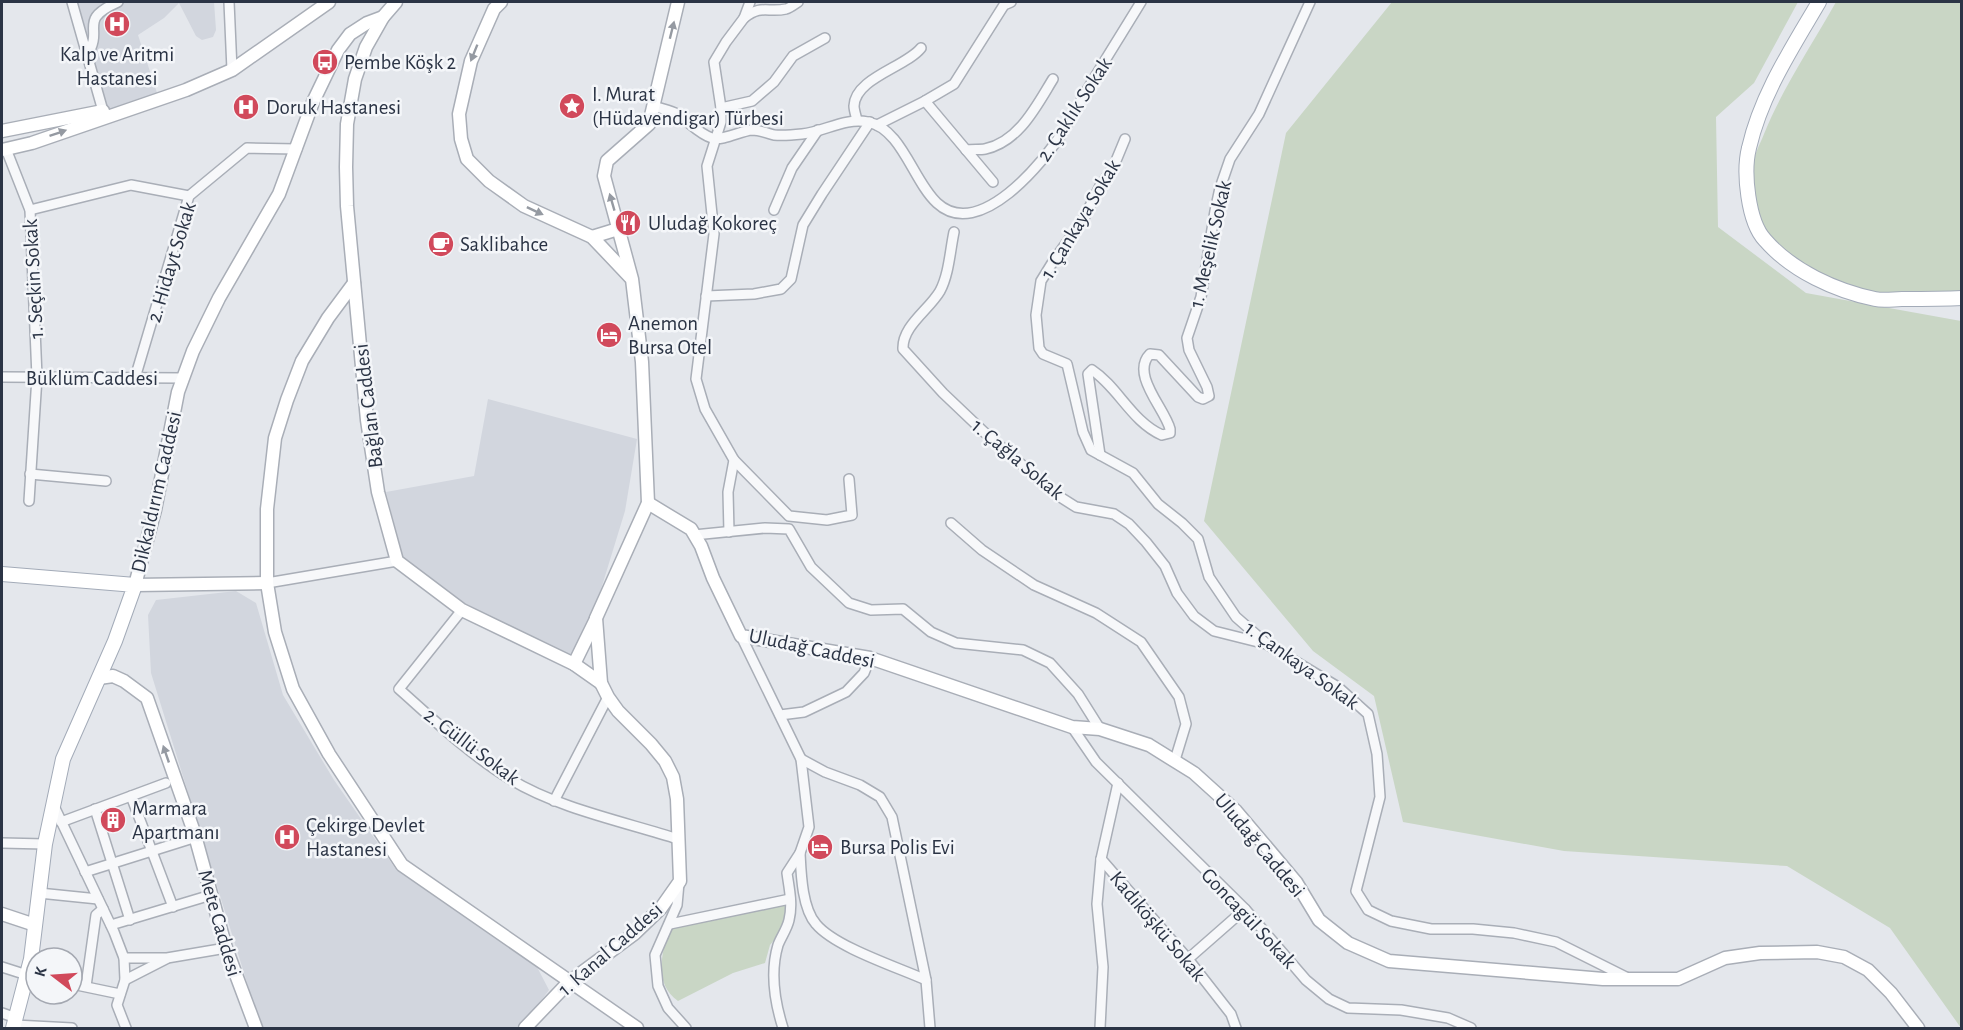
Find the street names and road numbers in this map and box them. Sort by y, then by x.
street label: 2. Çaklık Sokak [1033,53,1116,165]
street label: 1. Çankaya Sokak [1037,155,1125,283]
street label: 1. Meşelik Sokak [1186,178,1235,310]
street label: 2. Hidayt Sokak [143,199,200,325]
street label: 1. Seçkin Sokak [20,218,47,339]
street label: Bağlan Caddesi [350,343,387,469]
street label: Büklüm Caddesi [26,368,158,389]
street label: Dikkaldırım Caddesi [128,409,185,575]
street label: 1. Çağla Sokak [968,415,1068,504]
street label: 1. Çankaya Sokak [1241,617,1363,714]
street label: Uludağ Caddesi [747,625,877,672]
street label: 2. Güllü Sokak [420,704,524,789]
street label: Uludağ Caddesi [1210,789,1309,901]
street label: Goncagül Sokak [1197,864,1300,973]
street label: Mete Caddesi [194,867,245,979]
street label: Kadıköşkü Sokak [1106,867,1210,986]
street label: 1. Kanal Caddesi [554,899,666,1000]

